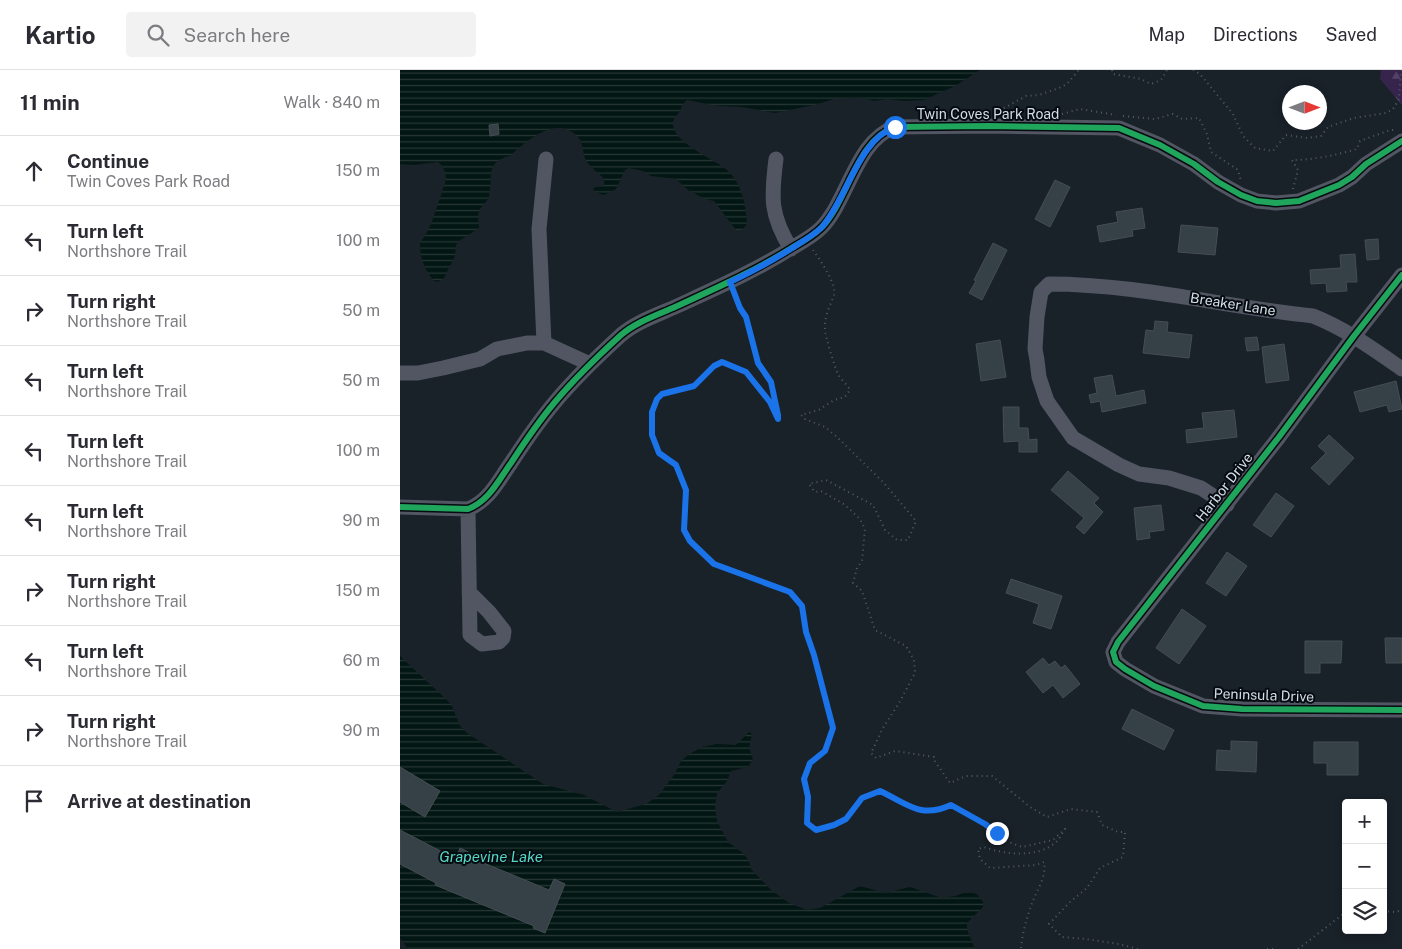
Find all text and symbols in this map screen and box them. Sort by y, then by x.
search box [126,12,476,57]
text: Kartio [25,21,96,49]
icon: search [144,21,172,49]
text: Search here [184,24,290,46]
text: Map [1148,24,1185,45]
text: Directions [1213,24,1298,45]
text: Saved [1326,24,1377,45]
north arrow [1282,85,1327,130]
text: 11 min [20,90,80,115]
text: Walk · 840 m [284,93,380,112]
street label: Twin Coves Park Road [917,106,1059,122]
route start [884,116,907,139]
text: Continue [67,150,149,172]
icon: ahead [20,157,48,185]
text: 150 m [336,161,380,180]
text: Twin Coves Park Road [67,172,230,191]
text: Turn left [67,220,144,242]
icon: left [20,227,48,255]
text: 100 m [336,231,380,250]
text: Northshore Trail [67,242,187,261]
street label: Breaker Lane [1189,289,1277,319]
text: Turn right [67,290,156,312]
icon: right [20,297,48,325]
text: 50 m [342,301,380,320]
text: Northshore Trail [67,312,187,331]
text: Turn left [67,360,144,382]
icon: left [20,367,48,395]
text: 50 m [342,371,380,390]
text: Northshore Trail [67,382,187,401]
text: Turn left [67,430,144,452]
icon: left [20,437,48,465]
text: 100 m [336,441,380,460]
street label: Harbor Drive [1192,450,1256,524]
text: Northshore Trail [67,452,187,471]
text: Turn left [67,500,144,522]
icon: left [20,507,48,535]
text: 90 m [343,511,380,530]
text: Northshore Trail [67,522,187,541]
text: Turn right [67,570,156,592]
icon: right [20,577,48,605]
text: 150 m [336,581,380,600]
text: Northshore Trail [67,592,187,611]
text: Turn left [67,640,144,662]
icon: left [20,647,48,675]
text: 60 m [343,651,380,670]
text: Northshore Trail [67,662,187,681]
street label: Peninsula Drive [1214,685,1315,705]
text: Turn right [67,710,156,732]
icon: right [20,717,48,745]
text: 90 m [343,721,380,740]
text: Northshore Trail [67,732,187,751]
icon: arrive [20,787,48,815]
text: Arrive at destination [67,790,251,812]
map controls [1342,799,1387,934]
button: + [1342,799,1387,844]
route end [986,822,1009,845]
button: − [1342,844,1387,889]
water label: Grapevine Lake [439,848,543,865]
button: layers [1342,889,1387,934]

